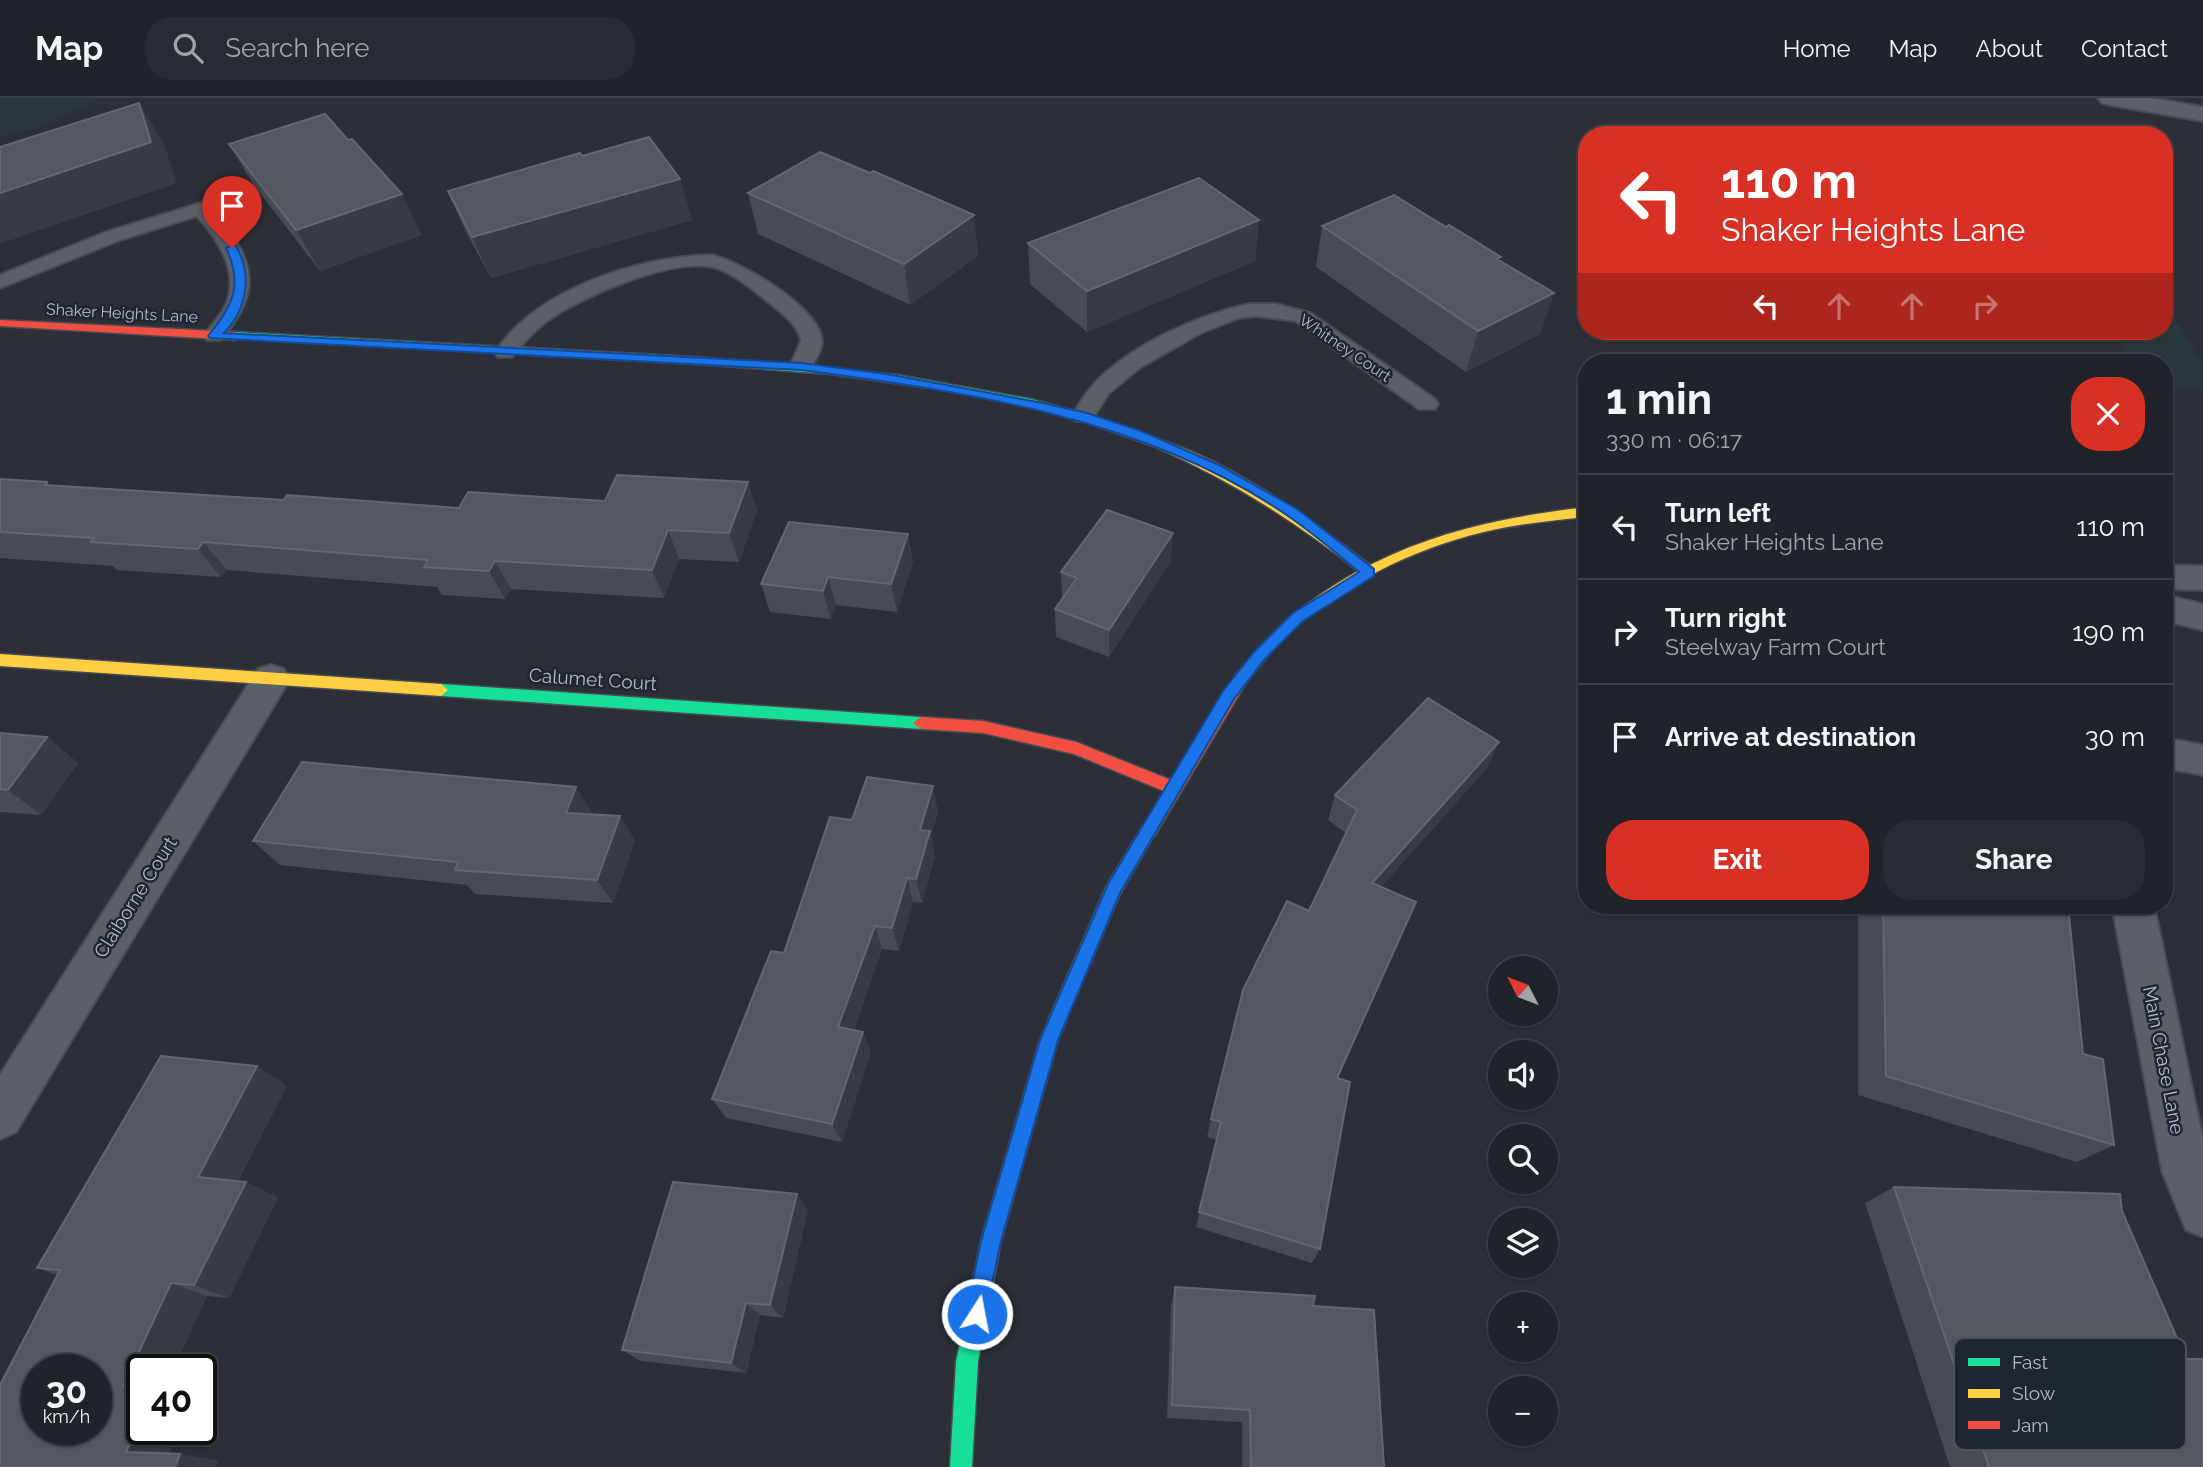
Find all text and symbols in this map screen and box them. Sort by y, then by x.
search box [145,17,635,80]
text: Map [35,29,103,68]
icon: search [169,29,207,67]
text: Search here [225,33,370,63]
text: Home [1783,34,1851,63]
text: Map [1889,34,1937,63]
text: About [1975,34,2043,63]
text: Contact [2081,34,2168,63]
text: 110 m [1721,152,1857,209]
icon: left [1606,154,1697,245]
pin [202,176,262,248]
icon: arrive [213,187,251,225]
text: Shaker Heights Lane [1721,211,2025,248]
icon: left [1747,287,1785,325]
icon: ahead [1820,287,1858,325]
icon: ahead [1893,287,1931,325]
icon: right [1966,287,2004,325]
street label: Shaker Heights Lane [46,300,198,326]
street label: Whitney Court [1295,310,1395,386]
text: 1 min [1606,375,1712,424]
button: close [2071,377,2145,451]
text: 330 m · 06:17 [1606,426,1742,453]
text: Turn left [1665,498,1771,528]
icon: left [1606,508,1644,546]
text: 110 m [2076,512,2145,542]
text: Shaker Heights Lane [1665,528,1884,555]
text: Turn right [1665,603,1786,633]
icon: right [1606,613,1644,651]
text: 190 m [2072,617,2145,647]
text: Steelway Farm Court [1665,633,1886,660]
street label: Calumet Court [528,664,658,694]
icon: arrive [1606,718,1644,756]
text: Arrive at destination [1665,722,1916,752]
text: 30 m [2085,722,2145,752]
button: Exit [1606,820,1869,900]
button: Share [1883,820,2145,900]
street label: Claiborne Court [89,832,181,961]
north arrow [1488,956,1558,1026]
map controls [1488,956,1558,1446]
street label: Main Chase Lane [2139,984,2189,1136]
button: sound [1488,1040,1558,1110]
button: search [1488,1124,1558,1194]
button: layers [1488,1208,1558,1278]
position arrow [940,1277,1014,1351]
button: + [1488,1292,1558,1362]
legend [1954,1338,2186,1450]
text: Fast [2012,1351,2048,1373]
speed limit sign: 40 [126,1354,217,1445]
text: 30 [46,1370,87,1411]
button: − [1488,1376,1558,1446]
text: Slow [2012,1382,2056,1404]
text: km/h [43,1406,90,1427]
text: Jam [2012,1414,2049,1436]

